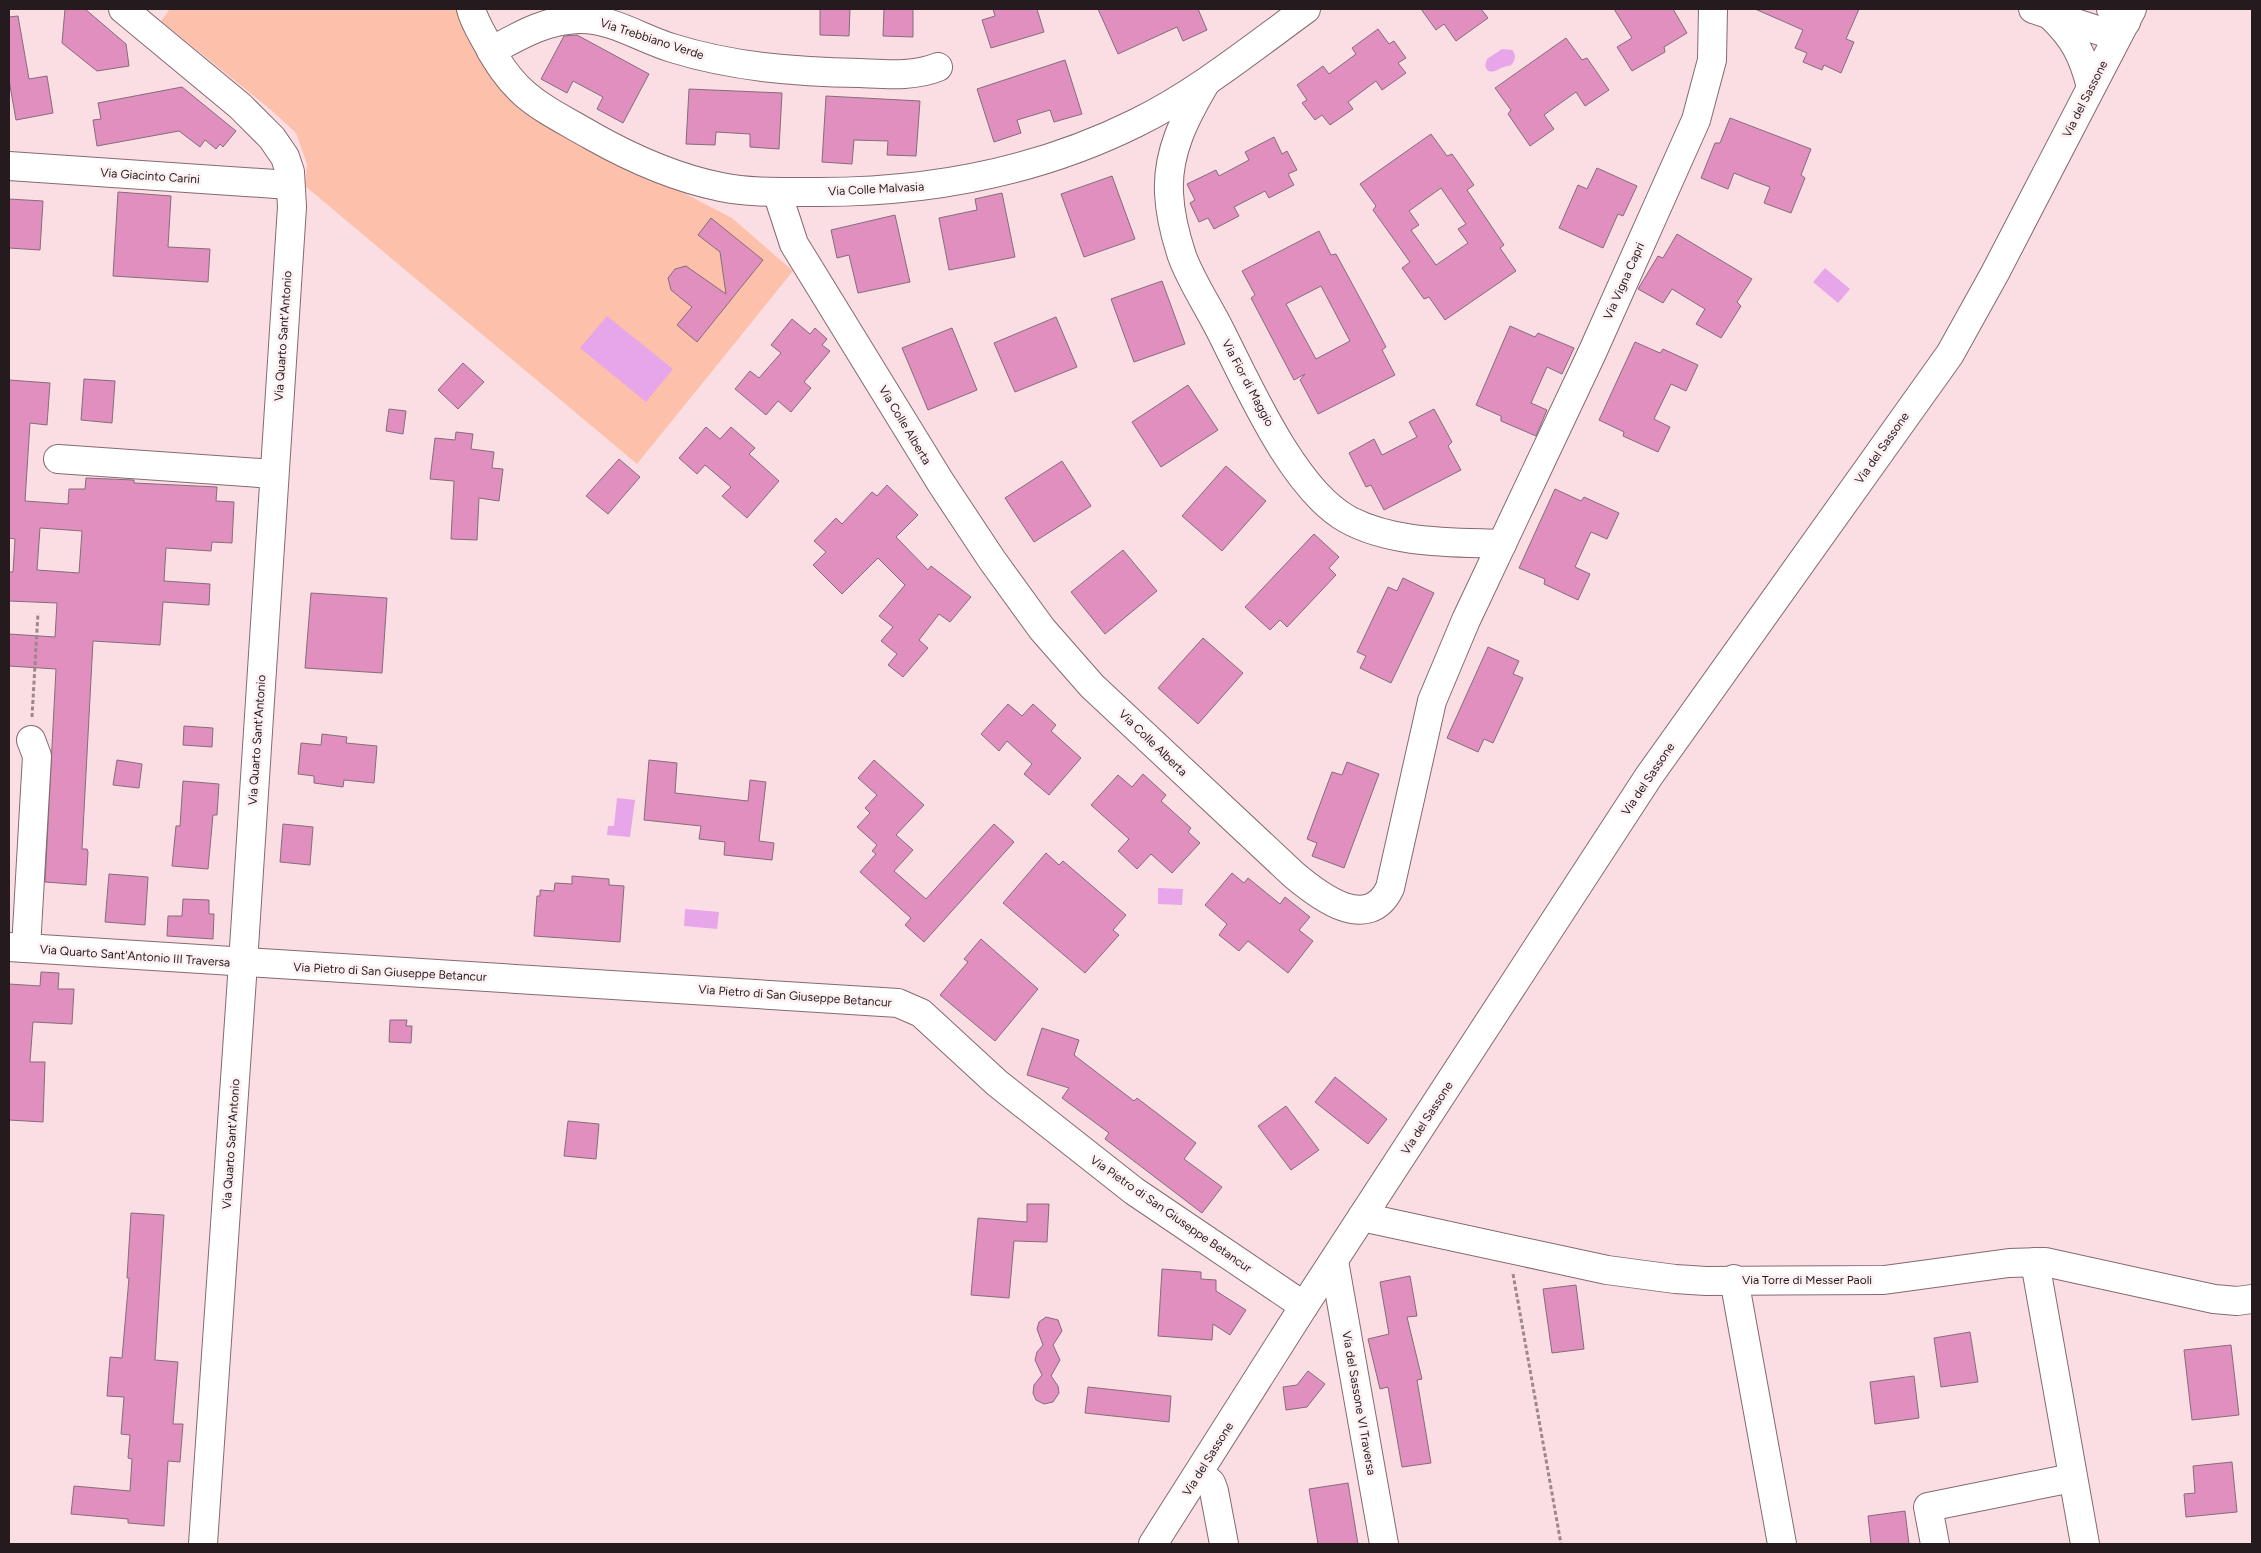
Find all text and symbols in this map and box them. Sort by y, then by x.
street label: Via Trebbiano Verde [598,16,706,63]
street label: Via del Sassone [2060,58,2111,140]
street label: Via Giacinto Carini [100,166,200,186]
street label: Via Colle Malvasia [828,179,924,199]
street label: Via Vigna Capri [1601,240,1647,322]
street label: Via Quarto Sant'Antonio [271,270,295,402]
street label: Via Fior di Maggio [1219,337,1277,429]
street label: Via Colle Alberta [876,383,934,467]
street label: Via del Sassone [1852,409,1912,487]
street label: Via Quarto Sant'Antonio [245,674,269,806]
street label: Via Colle Alberta [1116,707,1190,779]
street label: Via del Sassone [1619,740,1678,818]
street label: Via Quarto Sant'Antonio III Traversa [39,942,231,970]
street label: Via Pietro di San Giuseppe Betancur [293,960,487,984]
street label: Via Pietro di San Giuseppe Betancur [698,982,892,1010]
street label: Via Quarto Sant'Antonio [219,1078,243,1210]
street label: Via del Sassone [1398,1078,1456,1157]
street label: Via Pietro di San Giuseppe Betancur [1088,1153,1254,1275]
street label: Via Torre di Messer Paoli [1742,1273,1872,1287]
street label: Via del Sassone VI Traversa [1339,1330,1379,1476]
street label: Via del Sassone [1180,1419,1236,1498]

